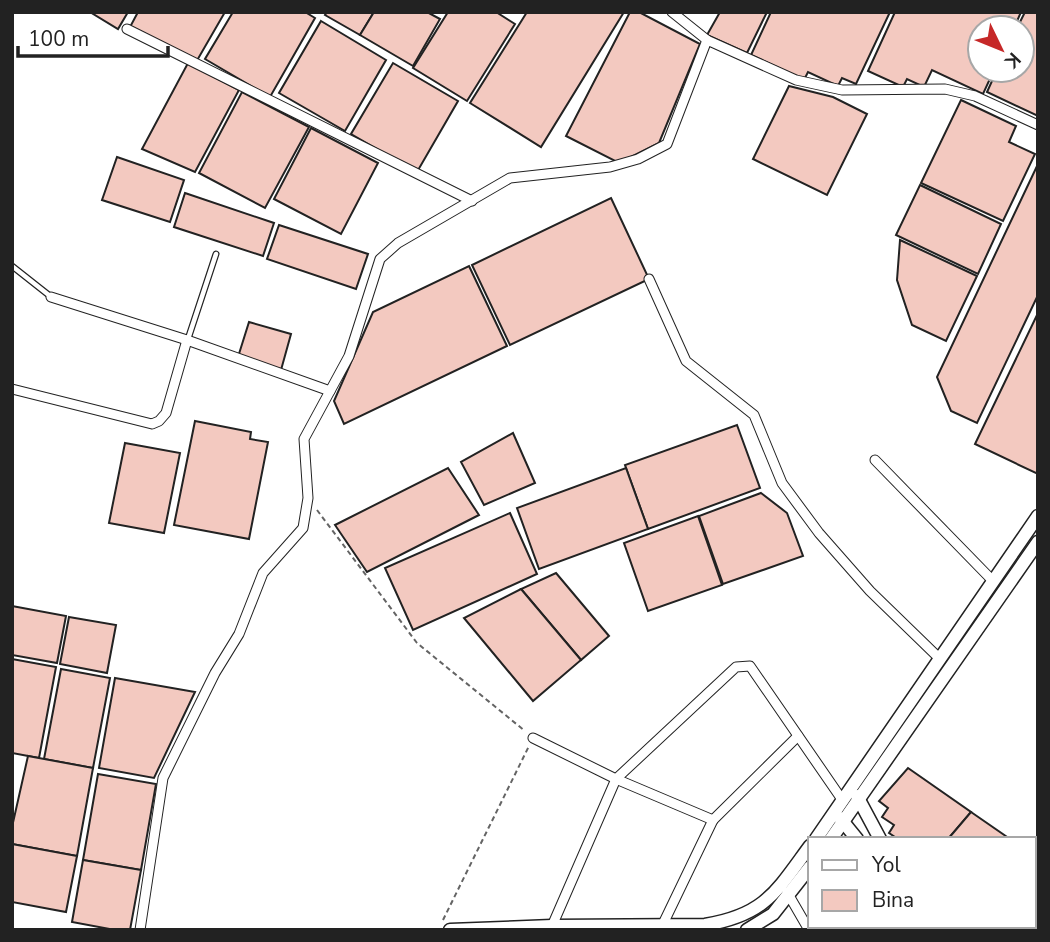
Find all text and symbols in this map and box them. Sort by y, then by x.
scale bar [18,14,168,58]
north arrow [966,14,1036,84]
text: 100 m [28,25,89,53]
text: K [998,46,1027,74]
legend [808,837,1036,928]
text: Yol [871,851,902,879]
text: Bina [872,886,914,914]

